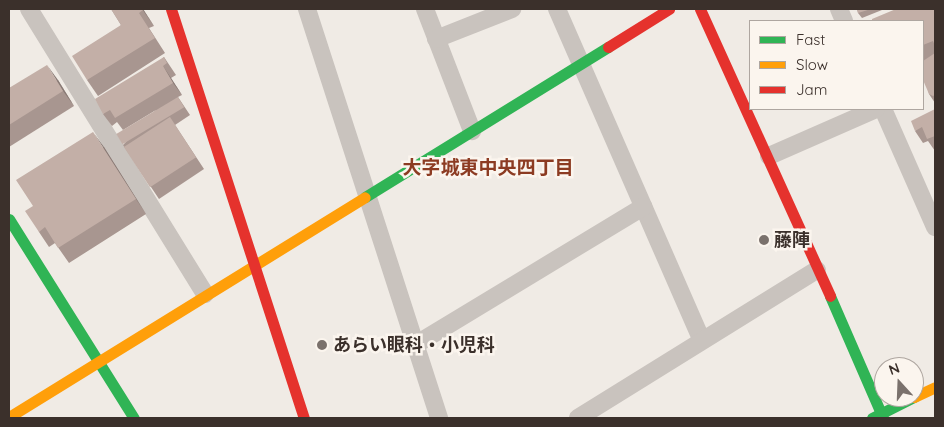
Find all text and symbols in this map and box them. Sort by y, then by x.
legend [749,20,924,110]
text: Fast [796,30,825,49]
text: Slow [796,55,828,74]
text: Jam [796,80,827,99]
district label: 大字城東中央四丁目 [403,157,573,179]
place label: 藤陣 [774,229,810,251]
marker: 藤陣 [758,234,770,246]
place label: あらい眼科・小児科 [333,334,495,356]
marker: あらい眼科・小児科 [315,338,329,352]
north arrow [874,357,924,407]
text: N [886,359,902,379]

